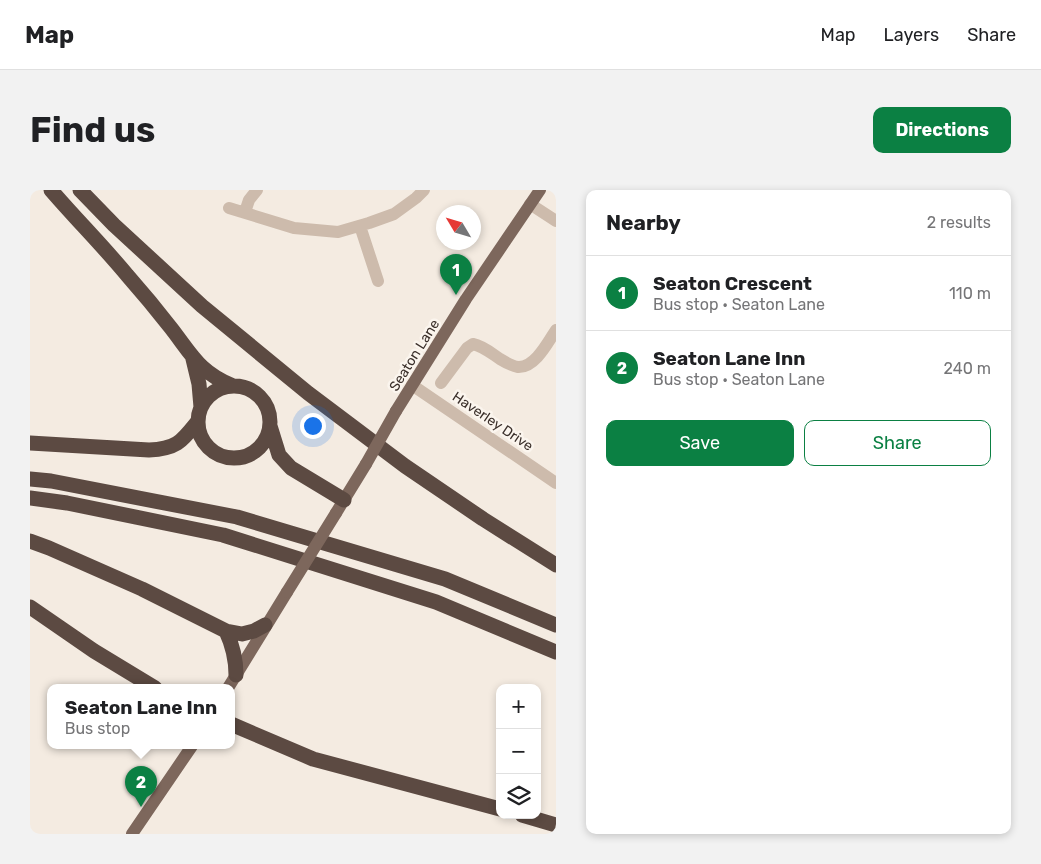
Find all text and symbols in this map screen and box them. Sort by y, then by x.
text: Map [25,21,74,49]
text: Map [821,24,856,46]
text: Layers [884,24,939,46]
text: Share [967,24,1016,46]
button: Directions [873,107,1011,153]
text: Find us [30,109,155,151]
north arrow [436,205,481,250]
text: Nearby [606,210,681,235]
text: 2 results [927,213,991,232]
pin: 1 [440,254,472,295]
text: Seaton Crescent [653,272,812,295]
text: 1 [618,284,626,303]
text: 110 m [949,284,991,303]
text: Bus stop · Seaton Lane [653,295,825,314]
street label: Seaton Lane [386,316,443,394]
text: Seaton Lane Inn [653,347,805,370]
text: 2 [617,359,627,378]
text: 240 m [944,359,991,378]
text: Bus stop · Seaton Lane [653,370,825,389]
street label: Haverley Drive [449,388,536,455]
your location [300,413,326,439]
button: Save [606,420,794,466]
button: Share [804,420,991,466]
popup [47,684,235,749]
map controls [496,684,541,819]
button: + [496,684,541,729]
text: Seaton Lane Inn [65,696,217,719]
text: Bus stop [65,719,130,738]
button: − [496,729,541,774]
pin: 2 [125,766,157,807]
button: layers [496,774,541,819]

